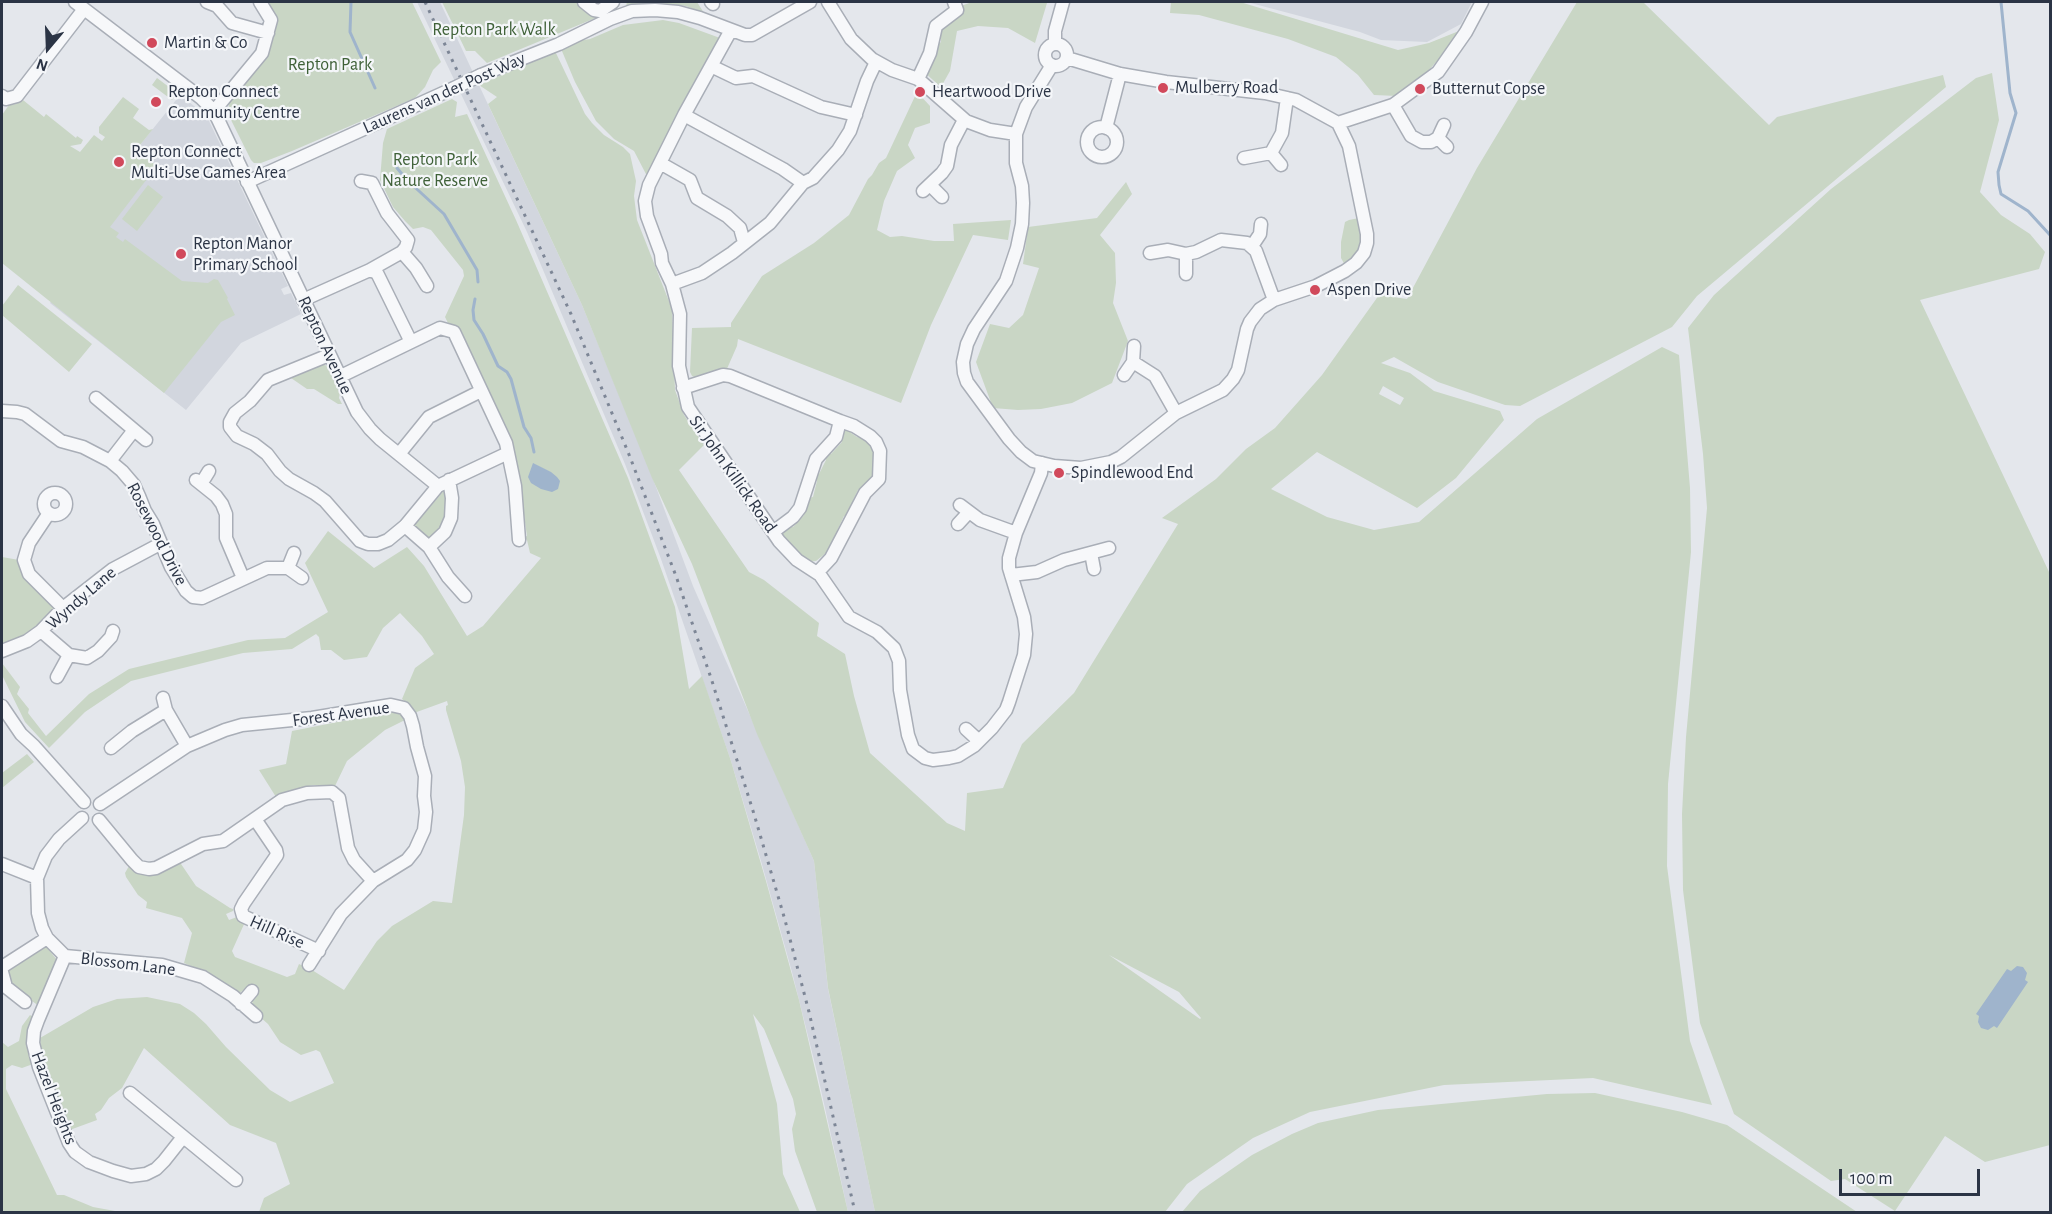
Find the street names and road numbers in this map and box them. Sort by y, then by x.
street label: Laurens van der Post Way [359,47,529,139]
street label: Repton Avenue [293,293,357,397]
street label: Sir John Killick Road [684,411,782,537]
street label: Rosewood Drive [122,479,192,589]
street label: Wyndy Lane [42,562,120,634]
street label: Forest Avenue [291,697,391,731]
street label: Hill Rise [246,910,308,954]
street label: Blossom Lane [79,947,177,981]
street label: Hazel Heights [26,1048,82,1148]

